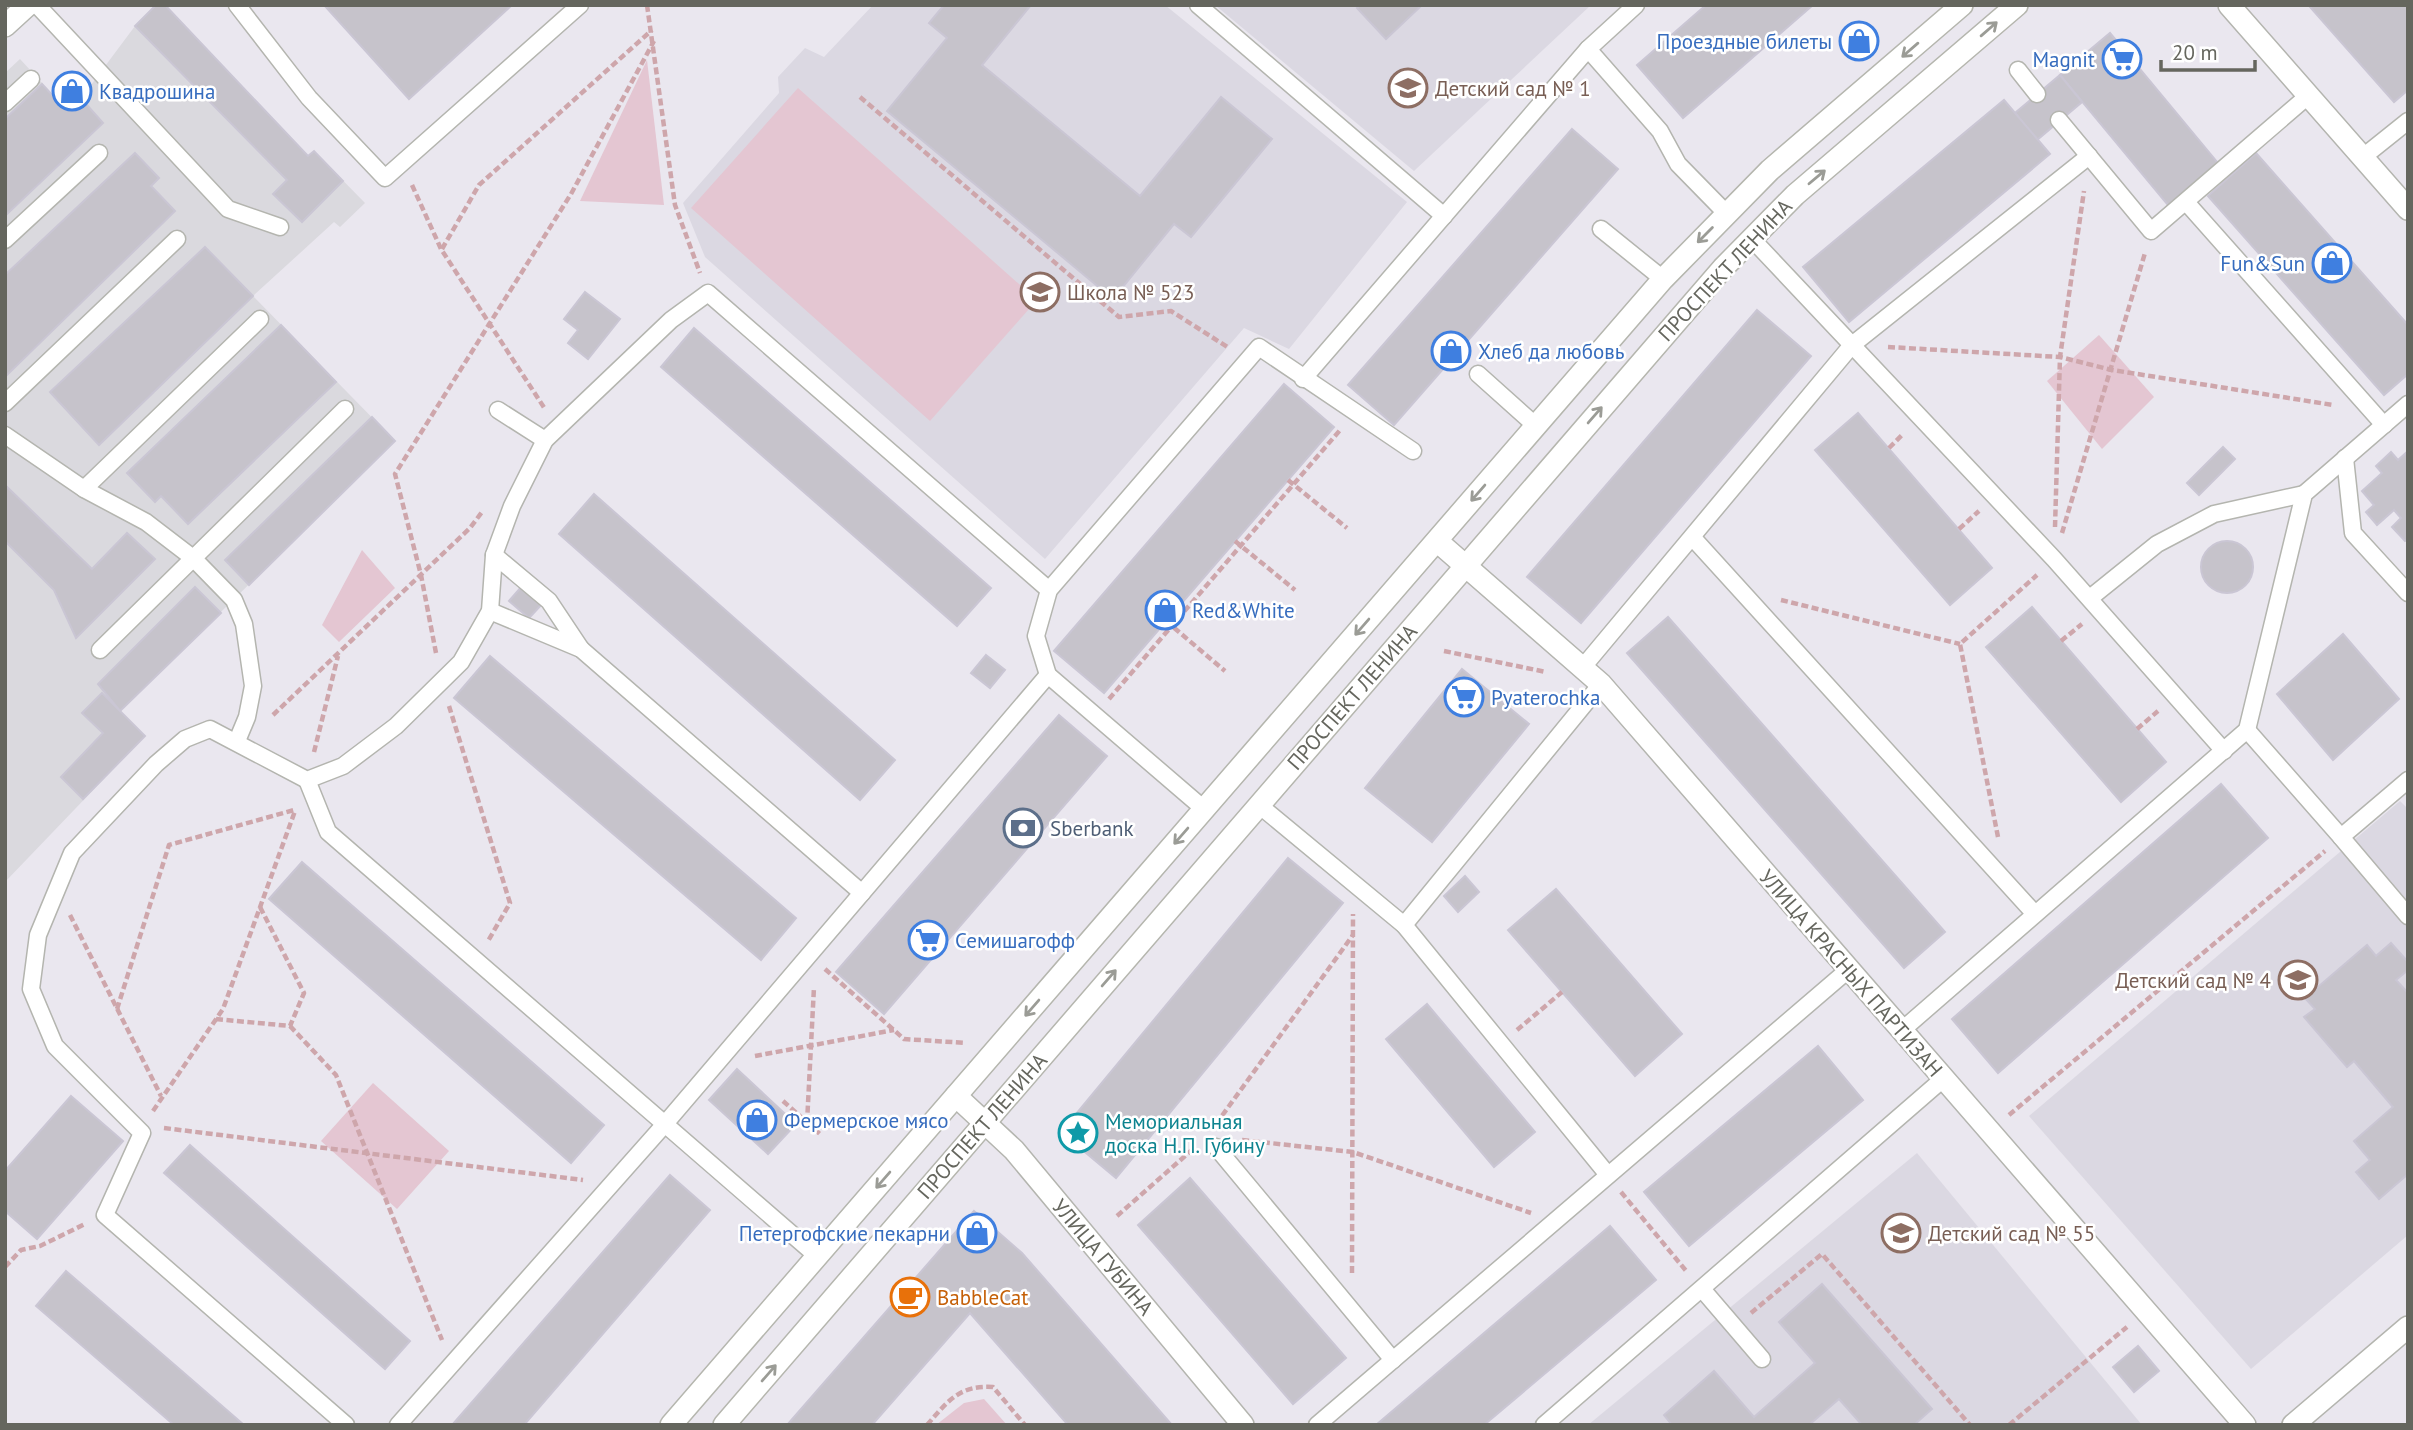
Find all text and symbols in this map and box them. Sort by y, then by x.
shop icon: Проездные билеты [1838,20,1880,62]
one-way arrow [1980,21,1998,37]
place label: Проездные билеты [1657,28,1832,55]
scale bar [2161,28,2256,72]
supermarket icon: Magnit [2101,38,2143,80]
text: 20 m [2172,39,2218,66]
one-way arrow [1901,42,1919,58]
place label: Magnit [2032,46,2095,73]
school or university icon: Детский сад № 1 [1387,67,1429,109]
shop icon: Квадрошина [51,70,93,112]
place label: Детский сад № 1 [1435,75,1591,102]
place label: Квадрошина [99,78,215,105]
one-way arrow [1807,169,1825,185]
street label: ПРОСПЕКТ ЛЕНИНА [1652,193,1798,347]
one-way arrow [1696,226,1713,243]
shop icon: Fun&Sun [2311,242,2353,284]
place label: Fun&Sun [2220,250,2305,277]
school or university icon: Школа № 523 [1019,271,1061,313]
place label: Школа № 523 [1067,279,1194,306]
shop icon: Хлеб да любовь [1430,330,1472,372]
place label: Хлеб да любовь [1478,338,1625,365]
one-way arrow [1587,407,1603,425]
one-way arrow [1470,484,1486,502]
shop icon: Red&White [1144,589,1186,631]
place label: Red&White [1192,597,1295,624]
street label: ПРОСПЕКТ ЛЕНИНА [1281,618,1423,776]
one-way arrow [1354,618,1370,636]
supermarket icon: Pyaterochka [1443,676,1485,718]
place label: Pyaterochka [1491,684,1600,711]
bank icon: Sberbank [1002,807,1044,849]
place label: Sberbank [1050,815,1134,842]
one-way arrow [1173,827,1189,845]
street label: УЛИЦА КРАСНЫХ ПАРТИЗАН [1753,864,1949,1082]
supermarket icon: Семишагофф [907,919,949,961]
place label: Семишагофф [955,927,1075,954]
school or university icon: Детский сад № 4 [2277,959,2319,1001]
place label: Детский сад № 4 [2115,967,2271,994]
one-way arrow [1101,970,1117,988]
one-way arrow [1024,999,1040,1017]
street label: ПРОСПЕКТ ЛЕНИНА [911,1047,1053,1205]
shop icon: Фермерское мясо [736,1099,778,1141]
place label: Фермерское мясо [784,1107,949,1134]
place label: Мемориальная доска Н.П. Губину [1105,1108,1265,1159]
place icon: Мемориальная доска Н.П. Губину [1057,1112,1099,1154]
one-way arrow [875,1171,891,1189]
street label: УЛИЦА ГУБИНА [1046,1193,1160,1321]
shop icon: Петергофские пекарни [956,1212,998,1254]
school or university icon: Детский сад № 55 [1880,1212,1922,1254]
place label: Петергофские пекарни [739,1220,950,1247]
place label: Детский сад № 55 [1928,1220,2095,1247]
cafe icon: BabbleCat [889,1276,931,1318]
place label: BabbleCat [937,1284,1028,1311]
one-way arrow [761,1364,777,1382]

